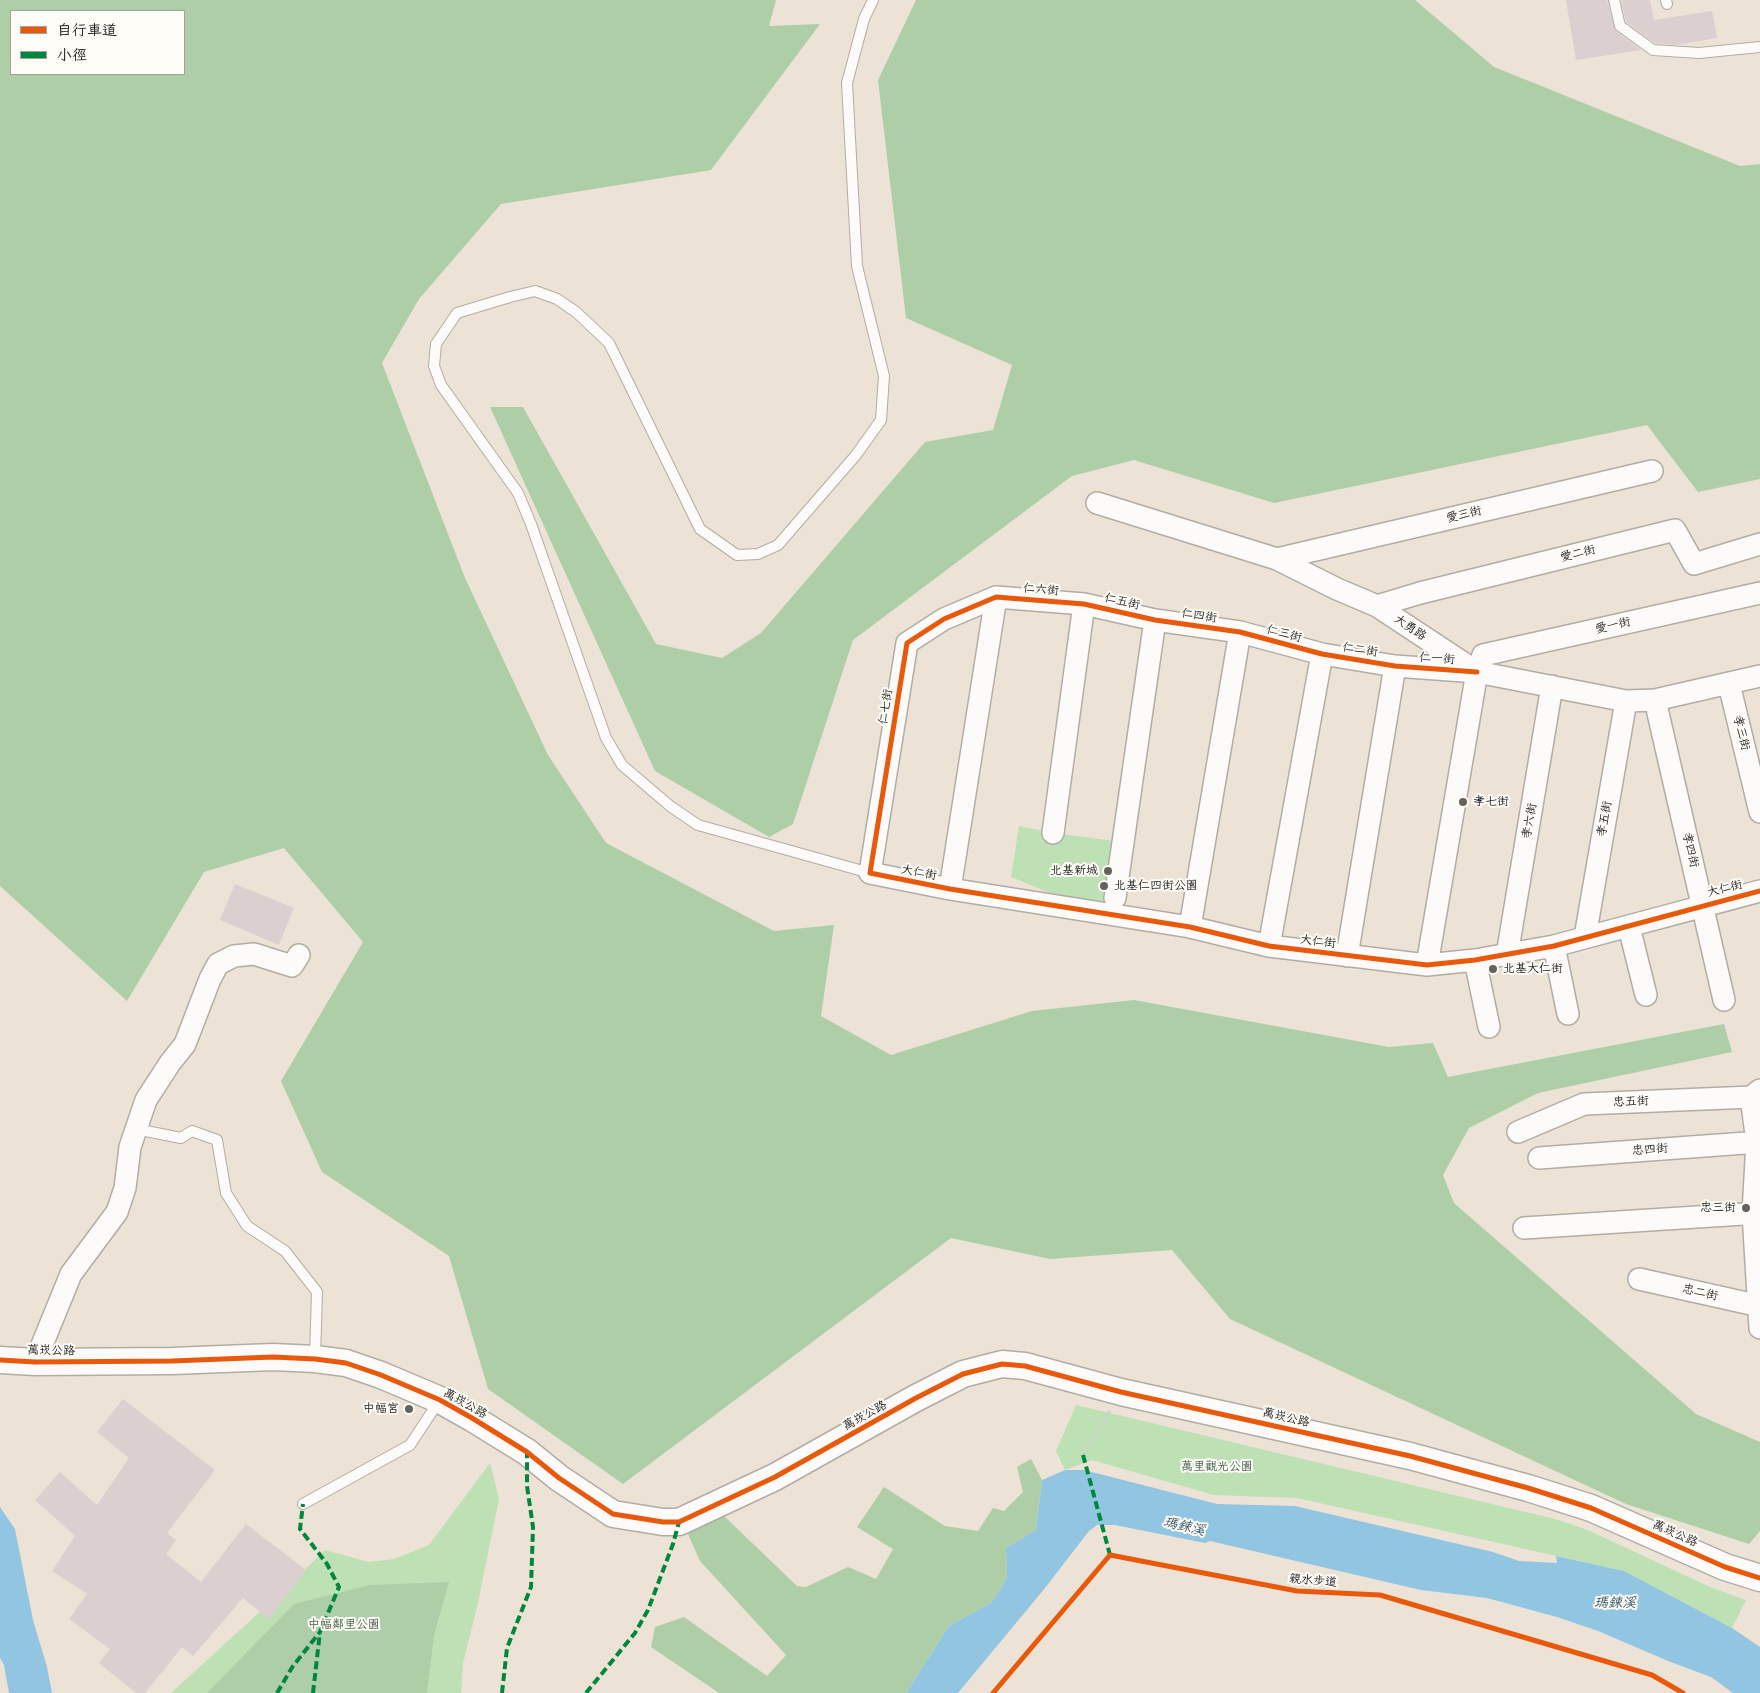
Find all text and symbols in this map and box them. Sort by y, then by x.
legend [10,10,185,75]
text: 自行車道 [57,21,117,40]
text: 小徑 [57,46,87,65]
street label: 愛三街 [1445,504,1483,526]
street label: 愛二街 [1559,543,1597,565]
street label: 仁六街 [1022,581,1060,599]
street label: 仁五街 [1103,591,1141,613]
street label: 仁四街 [1180,606,1218,626]
street label: 大勇路 [1391,612,1429,644]
street label: 愛一街 [1594,615,1632,637]
street label: 仁三街 [1265,622,1303,646]
street label: 仁二街 [1341,640,1379,660]
street label: 仁一街 [1419,651,1455,667]
street label: 仁七街 [876,688,896,726]
street label: 孝三街 [1730,714,1752,752]
place label: 孝七街 [1473,795,1509,809]
marker: 孝七街 [1457,796,1469,808]
street label: 孝五街 [1595,800,1615,838]
street label: 孝六街 [1520,802,1540,840]
street label: 孝四街 [1679,831,1701,869]
street label: 大仁街 [900,862,938,884]
place label: 北基新城 [1050,864,1098,878]
marker: 北基新城 [1102,865,1114,877]
street label: 大仁街 [1706,878,1744,900]
place label: 北基仁四街公園 [1114,879,1198,893]
marker: 北基仁四街公園 [1098,880,1110,892]
street label: 大仁街 [1299,933,1337,951]
place label: 北基大仁街 [1503,962,1563,976]
marker: 北基大仁街 [1487,963,1499,975]
street label: 忠五街 [1613,1094,1649,1110]
street label: 忠四街 [1632,1142,1668,1158]
place label: 忠三街 [1700,1201,1736,1215]
marker: 忠三街 [1740,1202,1752,1214]
street label: 忠二街 [1681,1282,1719,1304]
street label: 萬崁公路 [27,1343,75,1359]
street label: 萬崁公路 [441,1386,489,1422]
street label: 萬崁公路 [841,1398,889,1434]
place label: 中幅宮 [363,1402,399,1416]
marker: 中幅宮 [403,1403,415,1415]
street label: 萬崁公路 [1261,1406,1311,1430]
park label: 萬里觀光公園 [1181,1460,1253,1474]
water label: 瑪鋉溪 [1162,1514,1206,1540]
street label: 萬崁公路 [1650,1518,1700,1550]
street label: 親水步道 [1288,1572,1338,1590]
water label: 瑪鋉溪 [1594,1595,1636,1611]
park label: 中幅鄰里公園 [308,1618,380,1632]

